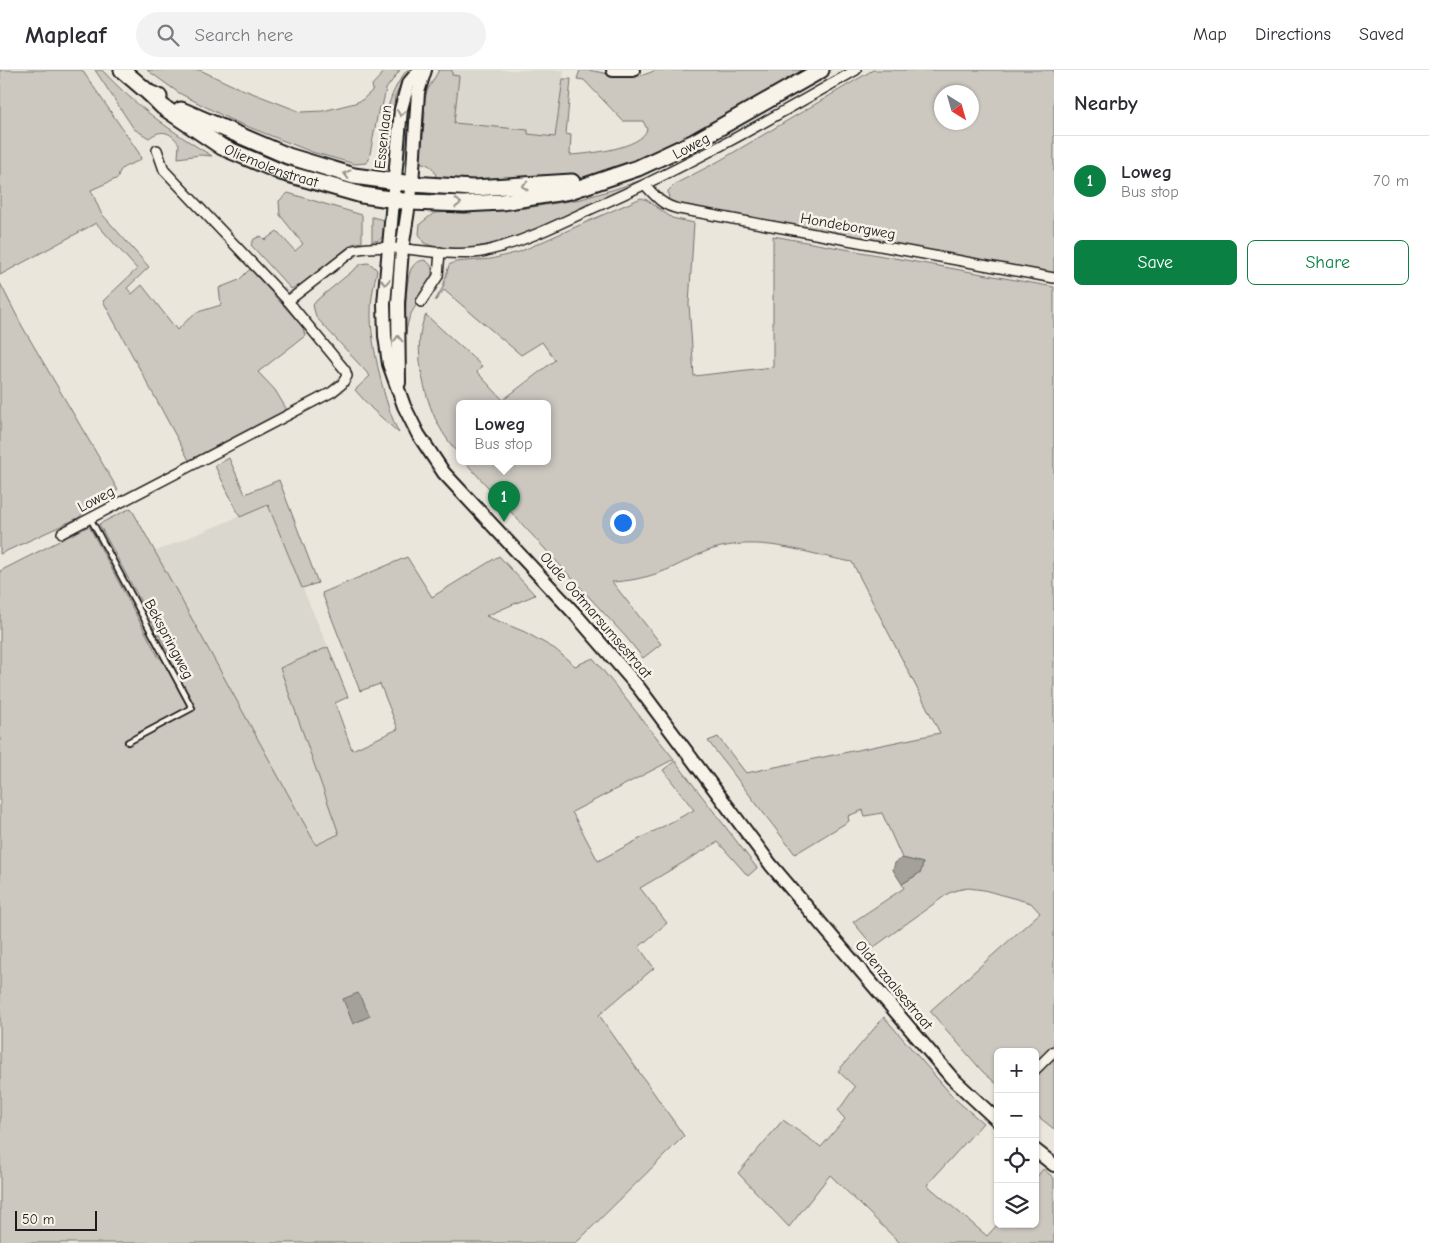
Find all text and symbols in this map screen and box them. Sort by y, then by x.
search box [136,12,486,57]
text: Mapleaf [25,21,106,49]
icon: search [154,21,182,49]
text: Search here [194,24,293,46]
text: Map [1193,24,1227,45]
text: Directions [1255,24,1331,45]
text: Saved [1359,24,1404,45]
north arrow [934,85,979,130]
text: Nearby [1074,91,1138,115]
street label: Essenlaan [371,104,395,170]
one-way arrow [396,109,407,117]
street label: Loweg [669,129,713,163]
street label: Oliemolenstraat [221,140,321,191]
text: Loweg [1121,161,1172,183]
one-way arrow [342,169,351,180]
text: 1 [1087,172,1093,190]
text: 70 m [1373,172,1409,190]
one-way arrow [521,180,529,191]
text: Bus stop [1121,183,1179,201]
one-way arrow [455,198,463,209]
street label: Hondeborgweg [799,209,897,243]
button: Save [1074,240,1237,285]
button: Share [1247,240,1409,285]
one-way arrow [380,279,391,287]
one-way arrow [393,335,403,342]
popup [456,400,551,465]
text: Loweg [475,413,526,435]
text: Bus stop [475,435,532,453]
pin: 1 [488,481,520,522]
street label: Loweg [74,482,118,516]
your location [610,510,636,536]
street label: Oude Ootmarsumsestraat [536,548,656,682]
street label: Bekspringweg [140,596,198,682]
street label: Oldenzaalsestraat [851,937,937,1034]
map controls [994,1048,1039,1228]
button: + [994,1048,1039,1093]
button: − [994,1093,1039,1138]
button: locate [994,1138,1039,1183]
button: layers [994,1183,1039,1228]
scale bar [15,1208,98,1231]
text: 50 m [22,1211,54,1228]

